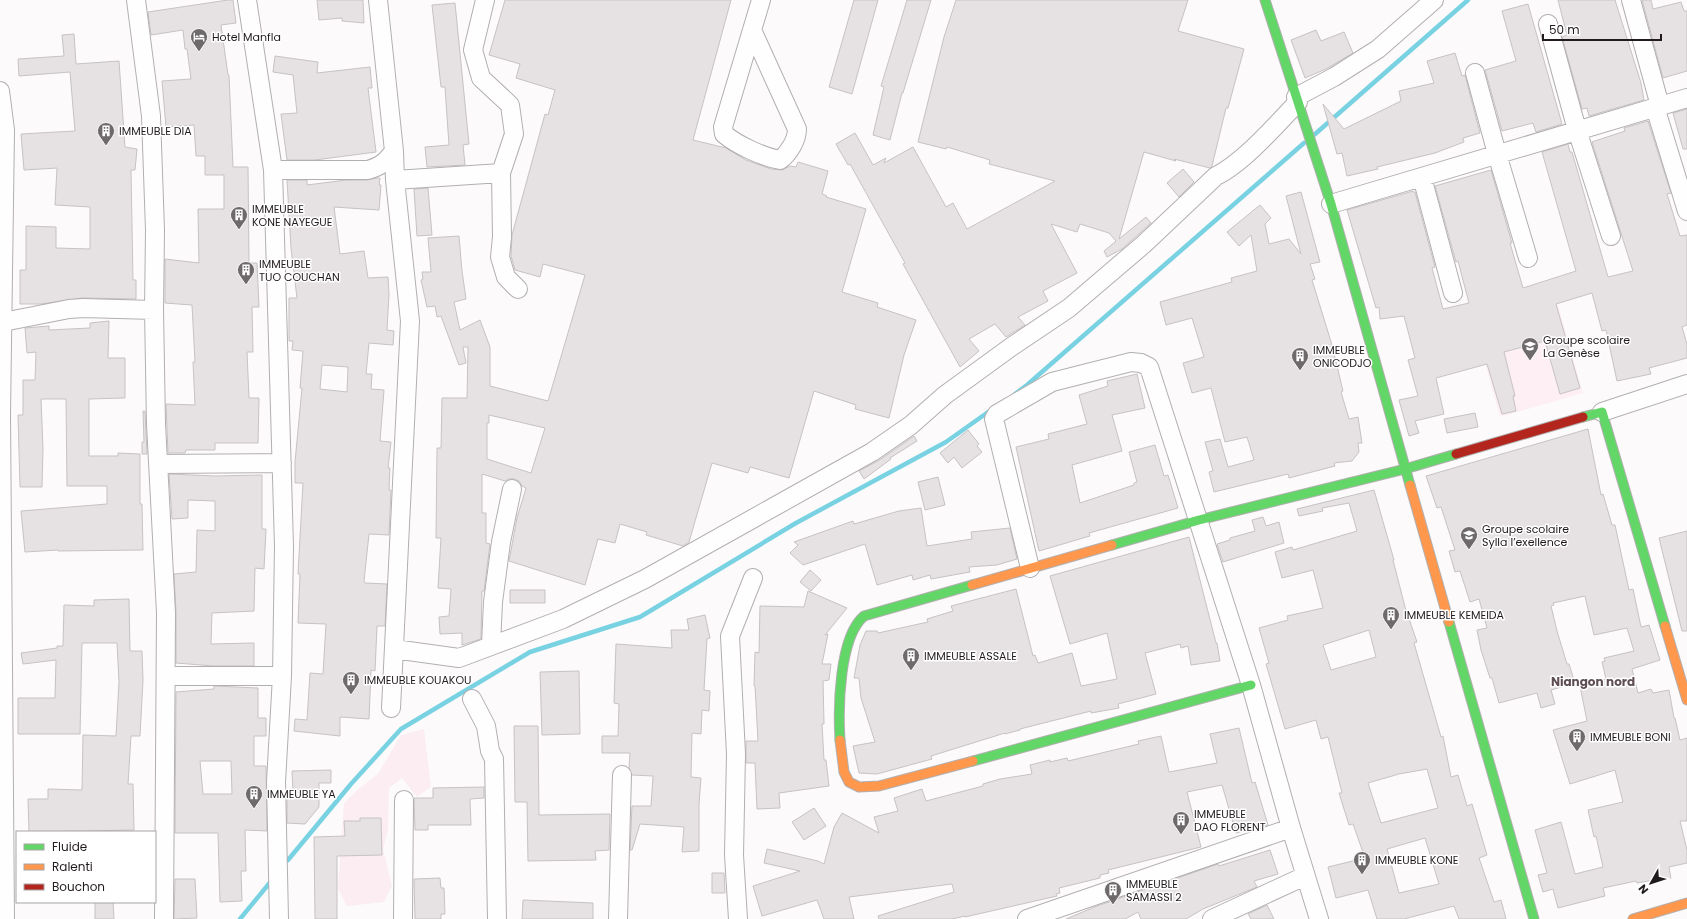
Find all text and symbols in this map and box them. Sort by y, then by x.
scale bar [1543,16,1661,42]
text: 50 m [1549,21,1580,38]
hotel icon: Hotel Manfla [189,27,209,52]
place label: Hotel Manfla [212,29,281,45]
building icon: IMMEUBLE DIA [96,121,116,146]
place label: IMMEUBLE DIA [119,123,192,139]
place label: IMMEUBLE KONE NAYEGUE [252,201,332,230]
building icon: IMMEUBLE KONE NAYEGUE [229,205,249,230]
place label: IMMEUBLE TUO COUCHAN [259,256,340,285]
building icon: IMMEUBLE TUO COUCHAN [236,260,256,285]
place label: Groupe scolaire La Genèse [1543,332,1630,361]
school or university icon: Groupe scolaire La Genèse [1520,336,1540,361]
place label: IMMEUBLE ONICODJO [1313,342,1372,371]
building icon: IMMEUBLE ONICODJO [1290,346,1310,371]
place label: Groupe scolaire Sylla l’exellence [1482,521,1569,550]
school or university icon: Groupe scolaire Sylla l’exellence [1459,525,1479,550]
building icon: IMMEUBLE KEMEIDA [1381,605,1401,630]
place label: IMMEUBLE KEMEIDA [1404,607,1505,623]
building icon: IMMEUBLE ASSALE [901,646,921,671]
place label: IMMEUBLE ASSALE [924,648,1017,664]
building icon: IMMEUBLE KOUAKOU [341,670,361,695]
place label: IMMEUBLE KOUAKOU [364,672,472,688]
district label: Niangon nord [1551,673,1635,690]
building icon: IMMEUBLE BONI [1567,727,1587,752]
place label: IMMEUBLE BONI [1590,729,1671,745]
building icon: IMMEUBLE YA [244,784,264,809]
place label: IMMEUBLE YA [267,786,336,802]
place label: IMMEUBLE DAO FLORENT [1194,806,1266,835]
building icon: IMMEUBLE DAO FLORENT [1171,810,1191,835]
legend [16,831,156,903]
text: Fluide [52,838,87,855]
building icon: IMMEUBLE KONE [1352,850,1372,875]
place label: IMMEUBLE KONE [1375,852,1458,868]
text: Ralenti [52,858,93,875]
north arrow [1631,863,1671,903]
place label: IMMEUBLE SAMASSI 2 [1126,876,1182,905]
text: Bouchon [52,878,105,895]
building icon: IMMEUBLE SAMASSI 2 [1103,880,1123,905]
text: N [1634,881,1652,898]

